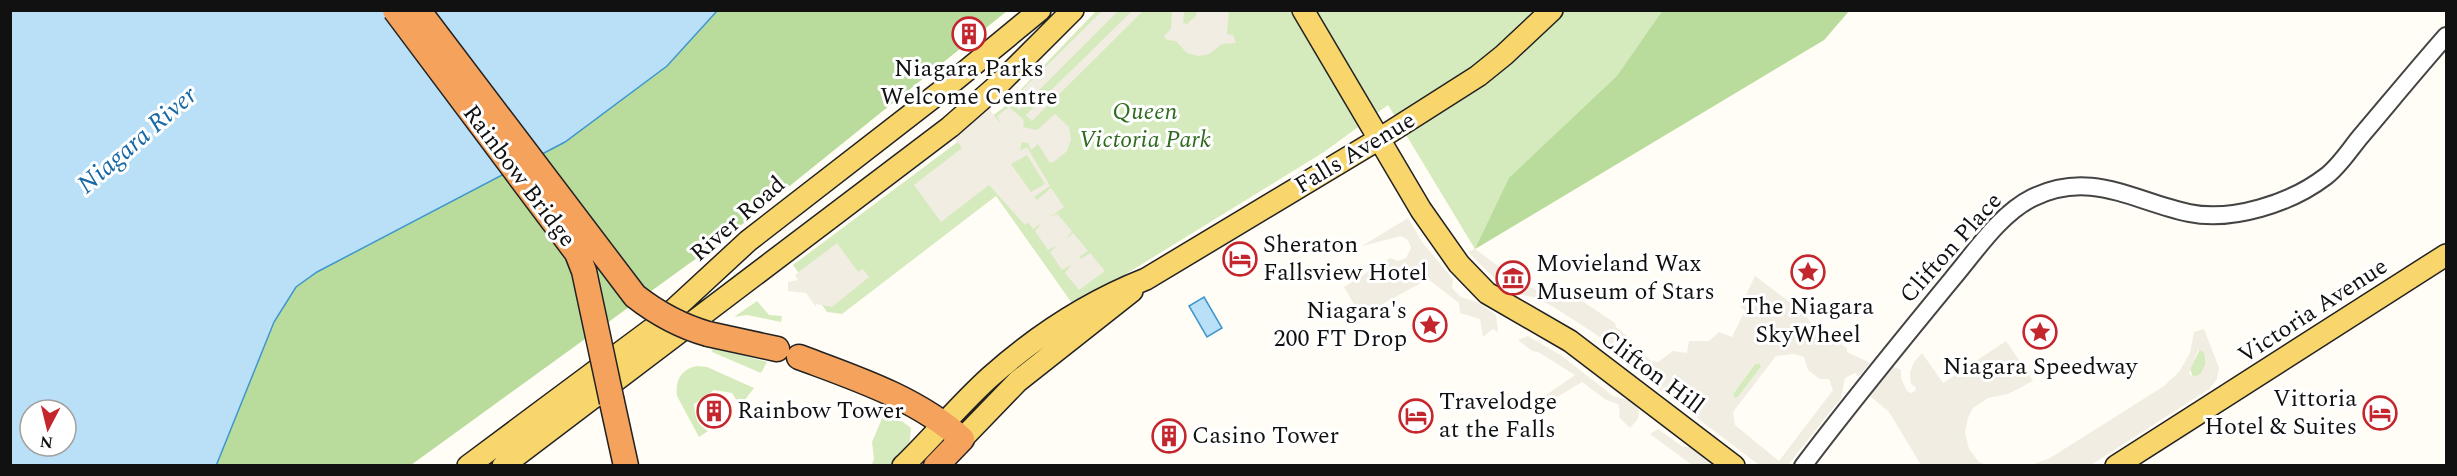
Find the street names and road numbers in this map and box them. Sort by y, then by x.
street label: Rainbow Bridge [453,97,585,255]
street label: Falls Avenue [1288,103,1422,203]
street label: River Road [682,167,794,271]
street label: Clifton Place [1891,184,2011,312]
street label: Victoria Avenue [2231,249,2395,373]
street label: Clifton Hill [1592,321,1712,423]

